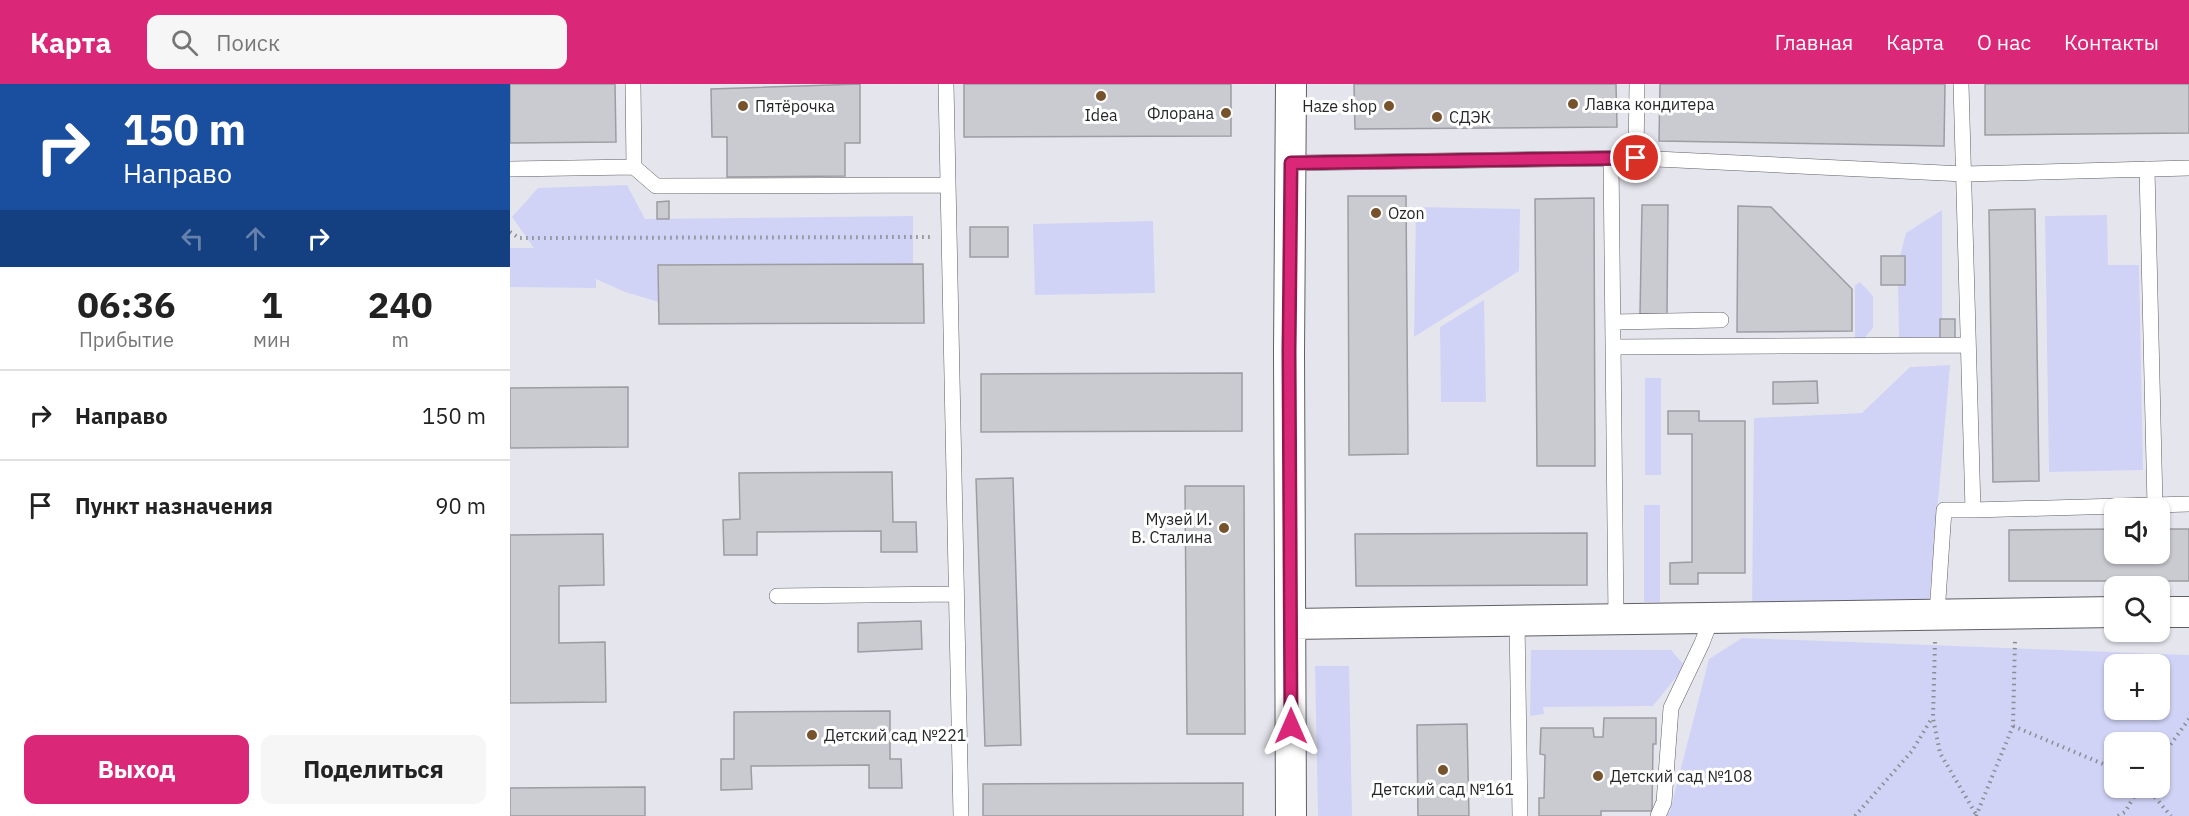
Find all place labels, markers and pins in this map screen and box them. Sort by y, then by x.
marker: Idea [1094,89,1108,103]
place label: Лавка кондитера [1585,94,1715,114]
place label: Пятёрочка [755,96,835,116]
place label: Haze shop [1302,96,1377,116]
marker: Лавка кондитера [1566,97,1580,111]
marker: Пятёрочка [736,99,750,113]
marker: Haze shop [1382,99,1396,113]
place label: Флорана [1147,103,1214,123]
place label: Idea [1085,105,1118,125]
marker: Флорана [1219,106,1233,120]
place label: СДЭК [1449,107,1491,127]
marker: СДЭК [1430,110,1444,124]
pin [1610,132,1661,183]
place label: Ozon [1388,203,1425,223]
marker: Ozon [1369,206,1383,220]
place label: Музей И. В. Сталина [1131,509,1212,547]
marker: Музей И. В. Сталина [1217,521,1231,535]
place label: Детский сад №221 [824,725,966,745]
marker: Детский сад №221 [805,728,819,742]
marker: Детский сад №161 [1436,763,1450,777]
place label: Детский сад №108 [1610,766,1752,786]
marker: Детский сад №108 [1591,769,1605,783]
place label: Детский сад №161 [1372,779,1514,799]

